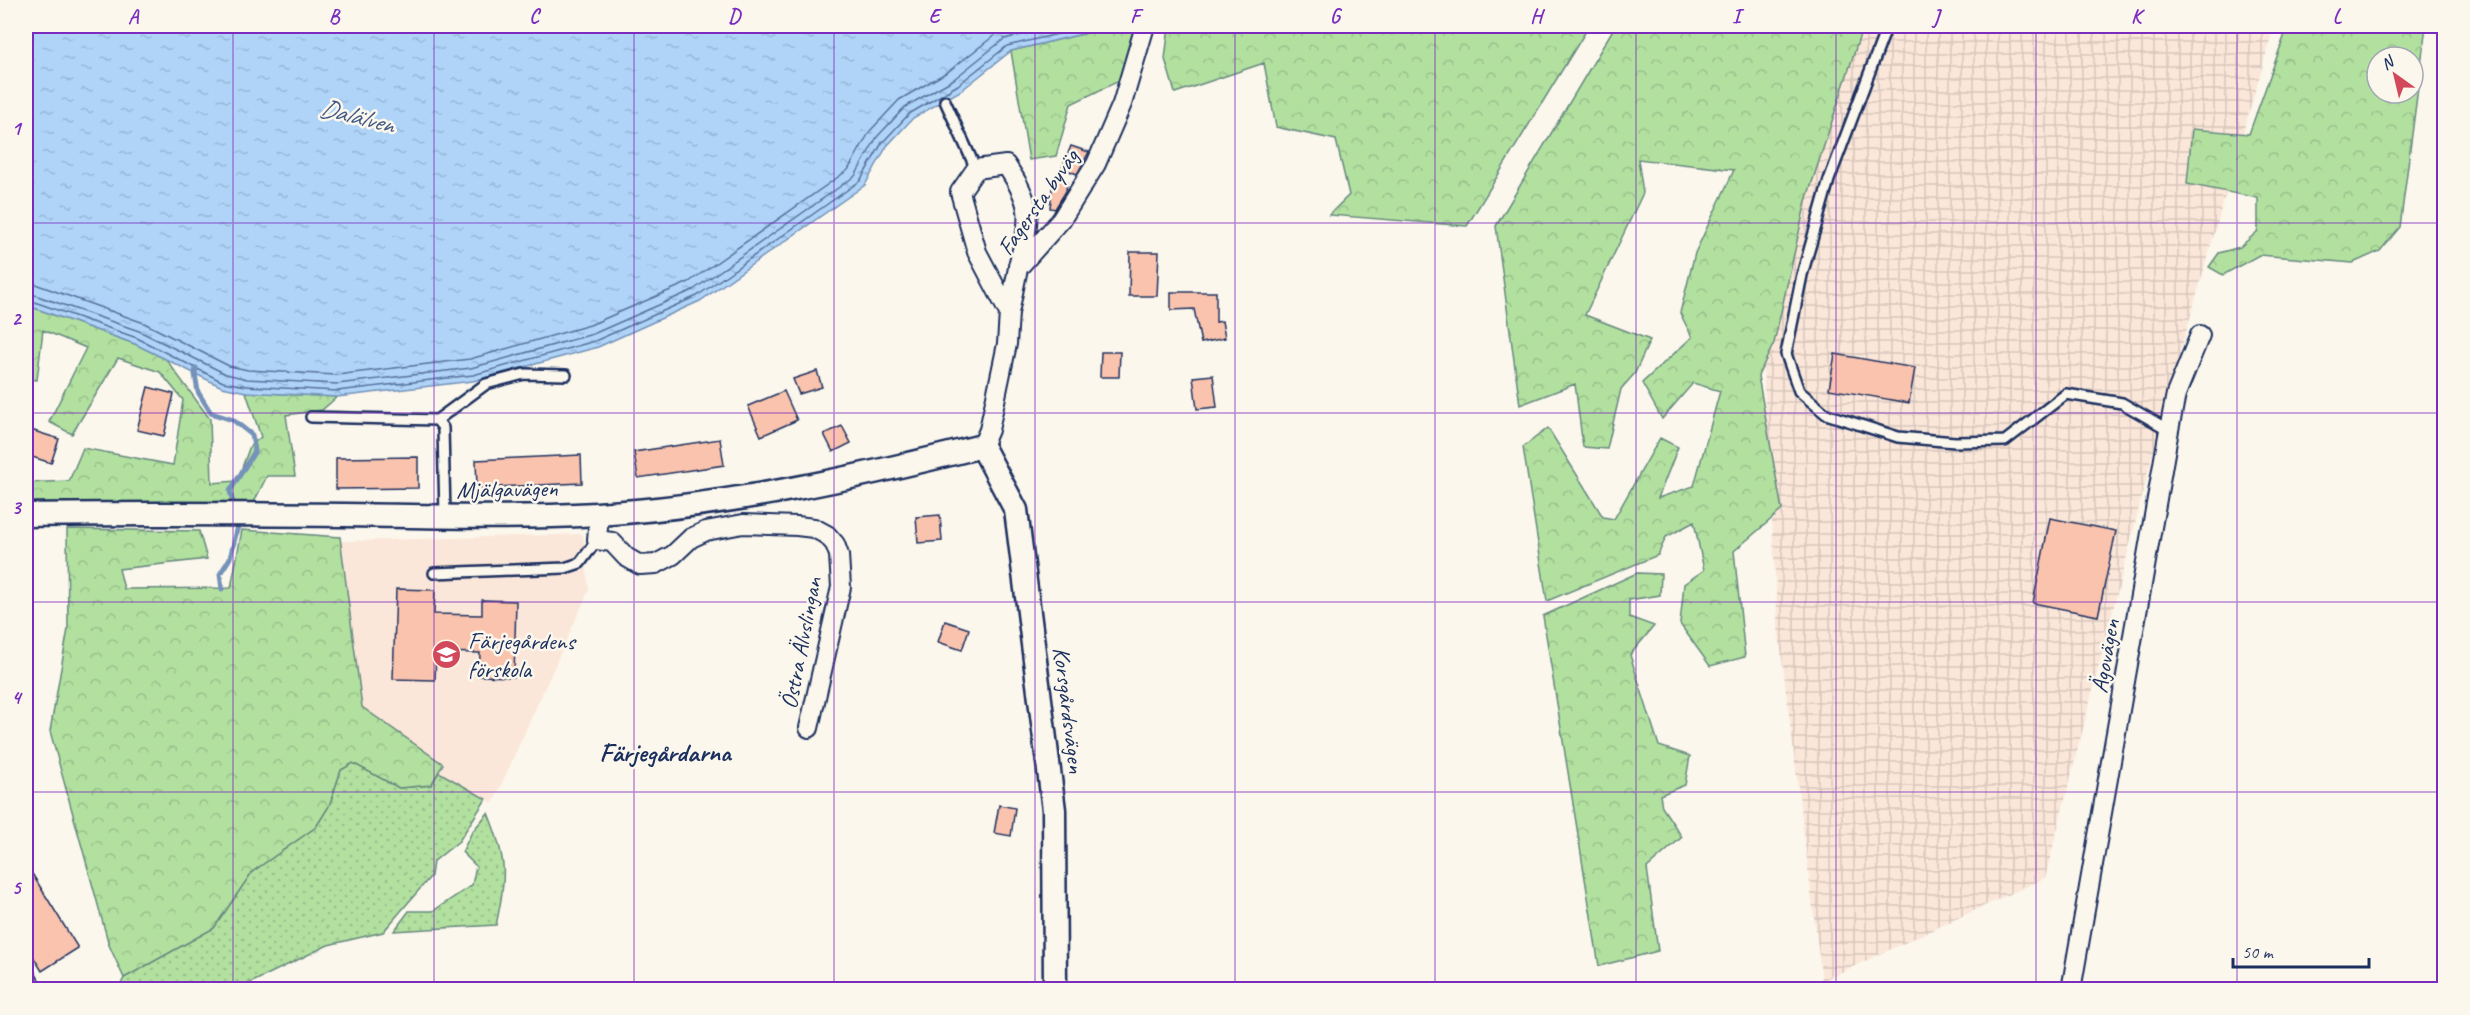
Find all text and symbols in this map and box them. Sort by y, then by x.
text: A [128,4,140,29]
text: B [329,4,341,29]
text: C [529,4,541,29]
text: D [728,4,742,29]
text: E [929,4,943,29]
text: F [1130,4,1144,29]
text: G [1330,4,1343,29]
text: H [1530,4,1545,29]
text: I [1732,4,1745,29]
text: J [1931,4,1943,29]
text: K [2131,4,2145,29]
text: L [2333,4,2343,29]
north arrow [2365,45,2425,105]
text: N [2377,51,2399,74]
water label: Dalälven [316,91,400,142]
text: 1 [12,116,23,141]
street label: Fagersta byväg [990,142,1086,261]
text: 2 [12,306,23,331]
street label: Mjälgavägen [456,473,558,505]
text: 3 [12,495,23,520]
street label: Östra Älvslingan [774,573,829,711]
street label: Ägovägen [2084,616,2126,695]
place label: Färjegårdens förskola [468,626,577,684]
school or university icon: Färjegårdens förskola [431,639,463,671]
street label: Korsgårdsvägen [1046,645,1092,775]
text: 4 [12,685,24,710]
district label: Färjegårdarna [599,736,733,769]
text: 5 [12,875,23,900]
scale bar [2233,931,2370,969]
text: 50 m [2242,941,2275,963]

